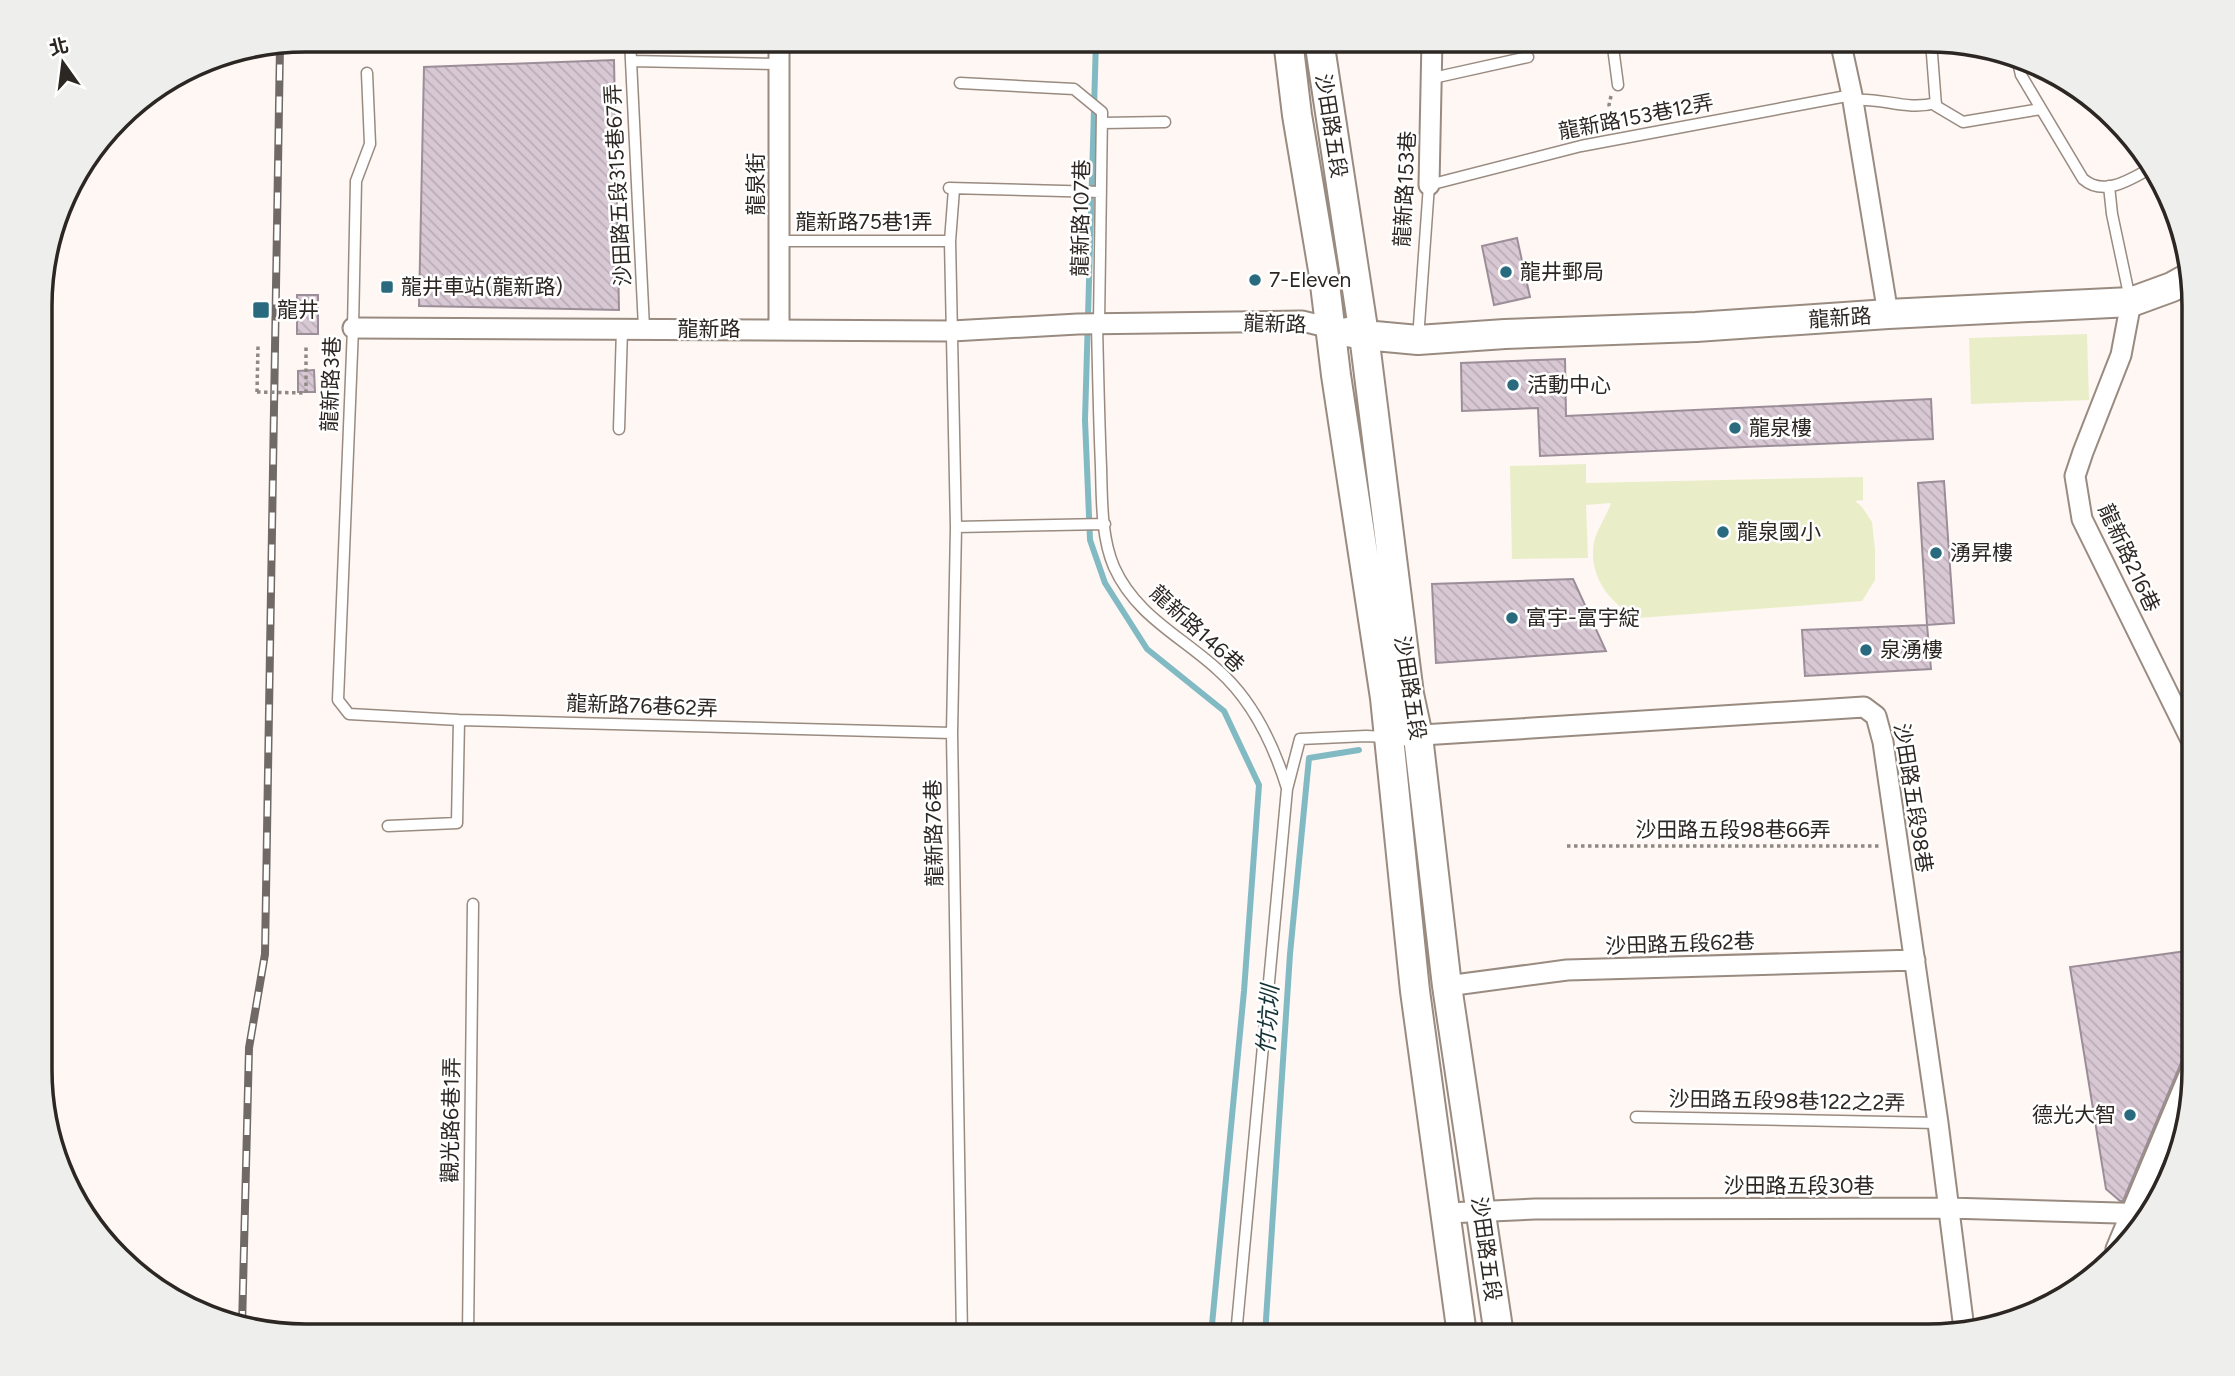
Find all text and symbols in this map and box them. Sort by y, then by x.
north arrow [28,28,98,98]
text: 北 [47,34,71,60]
street label: 沙田路五段 [1311,72,1352,180]
street label: 沙田路五段315巷67弄 [600,83,635,287]
street label: 龍新路153巷12弄 [1556,89,1716,144]
street label: 龍新路153巷 [1389,130,1420,248]
street label: 龍泉街 [743,153,768,216]
street label: 龍新路107巷 [1067,159,1094,277]
street label: 龍新路75巷1弄 [795,209,933,234]
place label: 龍井郵局 [1520,259,1604,284]
marker: 龍井郵局 [1498,264,1514,280]
place label: 7-Eleven [1269,267,1351,292]
marker: 7-Eleven [1247,272,1263,288]
place label: 龍井車站(龍新路) [401,274,563,299]
marker: 龍井車站(龍新路) [379,279,395,295]
place label: 龍井 [277,297,319,322]
marker: 龍井 [251,300,271,320]
street label: 龍新路 [1808,303,1872,332]
street label: 龍新路 [1243,310,1307,337]
street label: 龍新路 [678,316,741,341]
street label: 龍新路3巷 [316,336,345,432]
place label: 活動中心 [1527,372,1611,397]
marker: 活動中心 [1505,377,1521,393]
place label: 龍泉樓 [1749,415,1812,440]
marker: 龍泉樓 [1727,420,1743,436]
street label: 龍新路216巷 [2094,500,2165,616]
place label: 龍泉國小 [1737,519,1821,544]
marker: 龍泉國小 [1715,524,1731,540]
place label: 湧昇樓 [1950,540,2013,565]
marker: 湧昇樓 [1928,545,1944,561]
street label: 龍新路146巷 [1145,580,1249,677]
place label: 富宇-富宇綻 [1526,605,1640,630]
marker: 富宇-富宇綻 [1504,610,1520,626]
street label: 沙田路五段 [1390,634,1431,742]
place label: 泉湧樓 [1880,637,1943,662]
marker: 泉湧樓 [1858,642,1874,658]
street label: 龍新路76巷62弄 [566,690,718,721]
street label: 沙田路五段98巷 [1889,722,1938,874]
street label: 龍新路76巷 [920,779,947,887]
street label: 沙田路五段98巷66弄 [1635,817,1831,842]
street label: 沙田路五段62巷 [1605,928,1755,959]
water label: 竹坑圳 [1252,982,1285,1055]
street label: 觀光路6巷1弄 [437,1057,464,1183]
street label: 沙田路五段98巷122之2弄 [1668,1086,1906,1115]
place label: 德光大智 [2032,1102,2116,1127]
marker: 德光大智 [2122,1107,2138,1123]
street label: 沙田路五段30巷 [1724,1173,1874,1198]
street label: 沙田路五段 [1467,1195,1506,1303]

